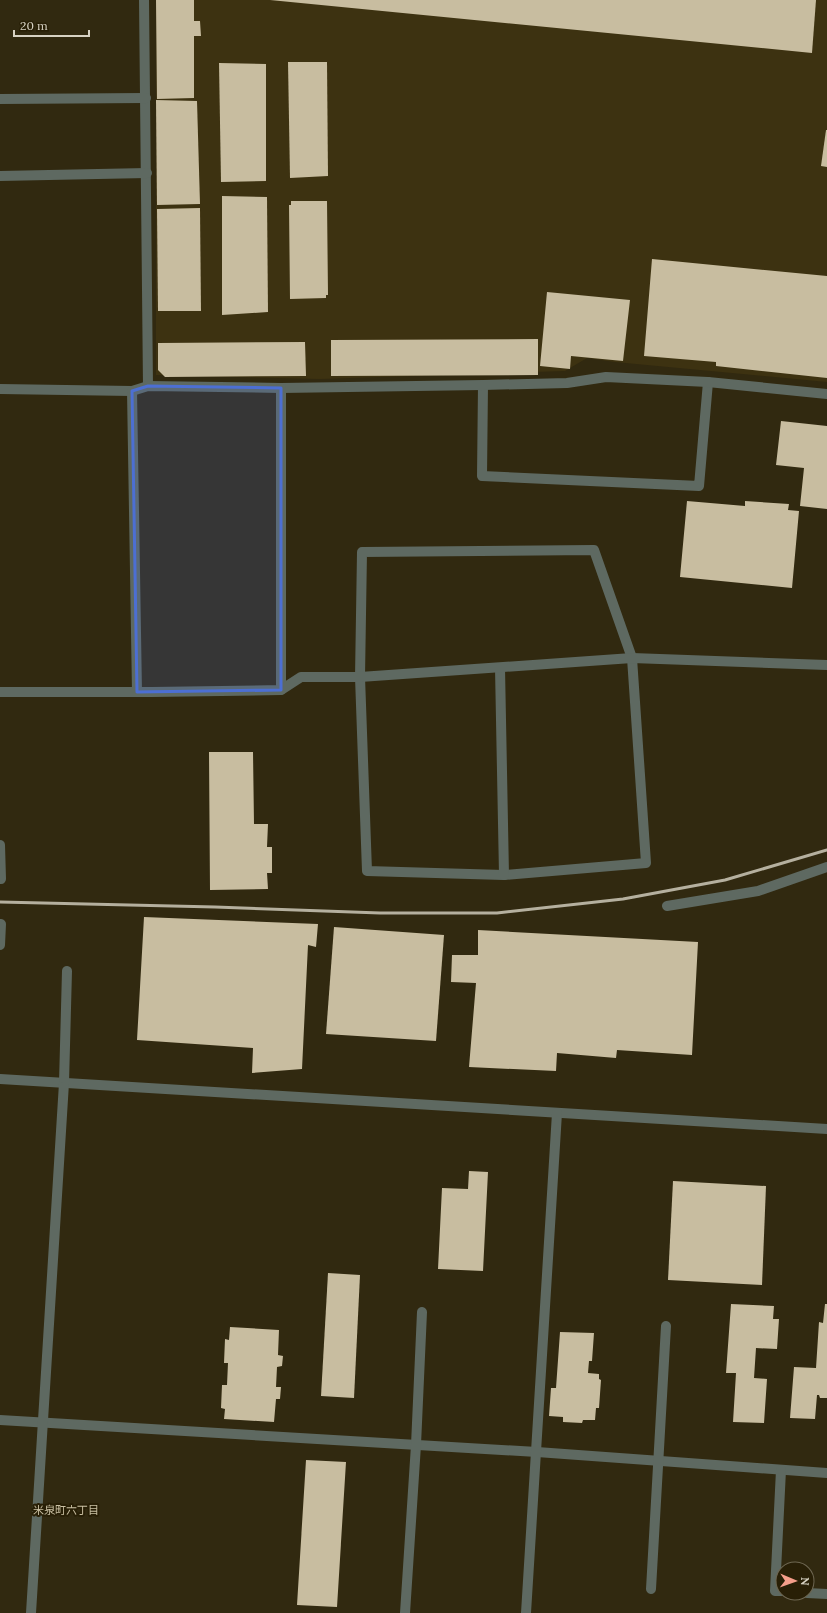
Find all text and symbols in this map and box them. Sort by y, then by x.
scale bar [14,12,89,38]
text: 20 m [20,18,48,33]
district label: 米泉町六丁目 [33,1503,99,1517]
north arrow [775,1561,815,1601]
text: N [798,1577,812,1586]

